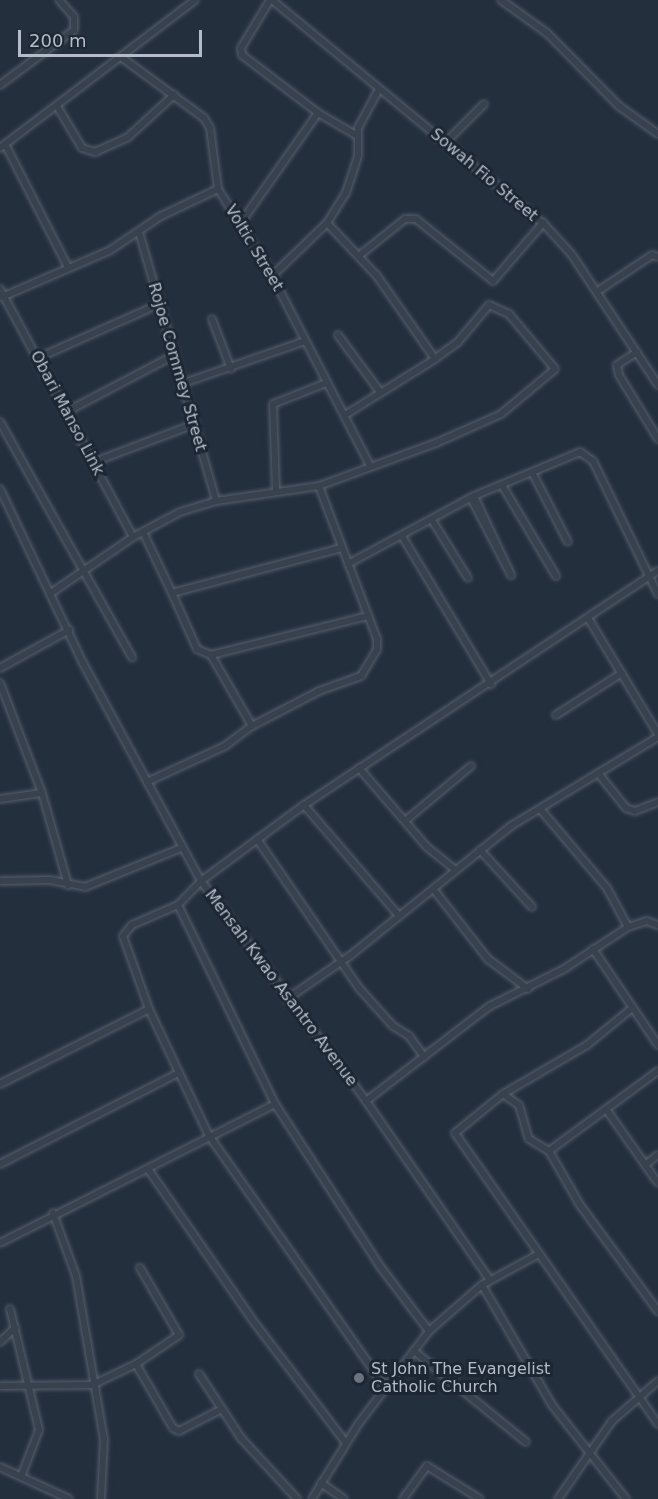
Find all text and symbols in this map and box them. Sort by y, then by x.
scale bar [21,18,206,56]
text: 200 m [29,30,87,51]
street label: Sowah Fio Street [426,125,542,225]
street label: Voltic Street [221,201,287,295]
street label: Rojoe Commey Street [144,280,210,454]
street label: Obari Manso Link [26,347,108,479]
street label: Mensah Kwao Asantro Avenue [201,886,361,1090]
place label: St John The Evangelist Catholic Church [371,1359,550,1397]
marker: St John The Evangelist Catholic Church [352,1371,366,1385]

